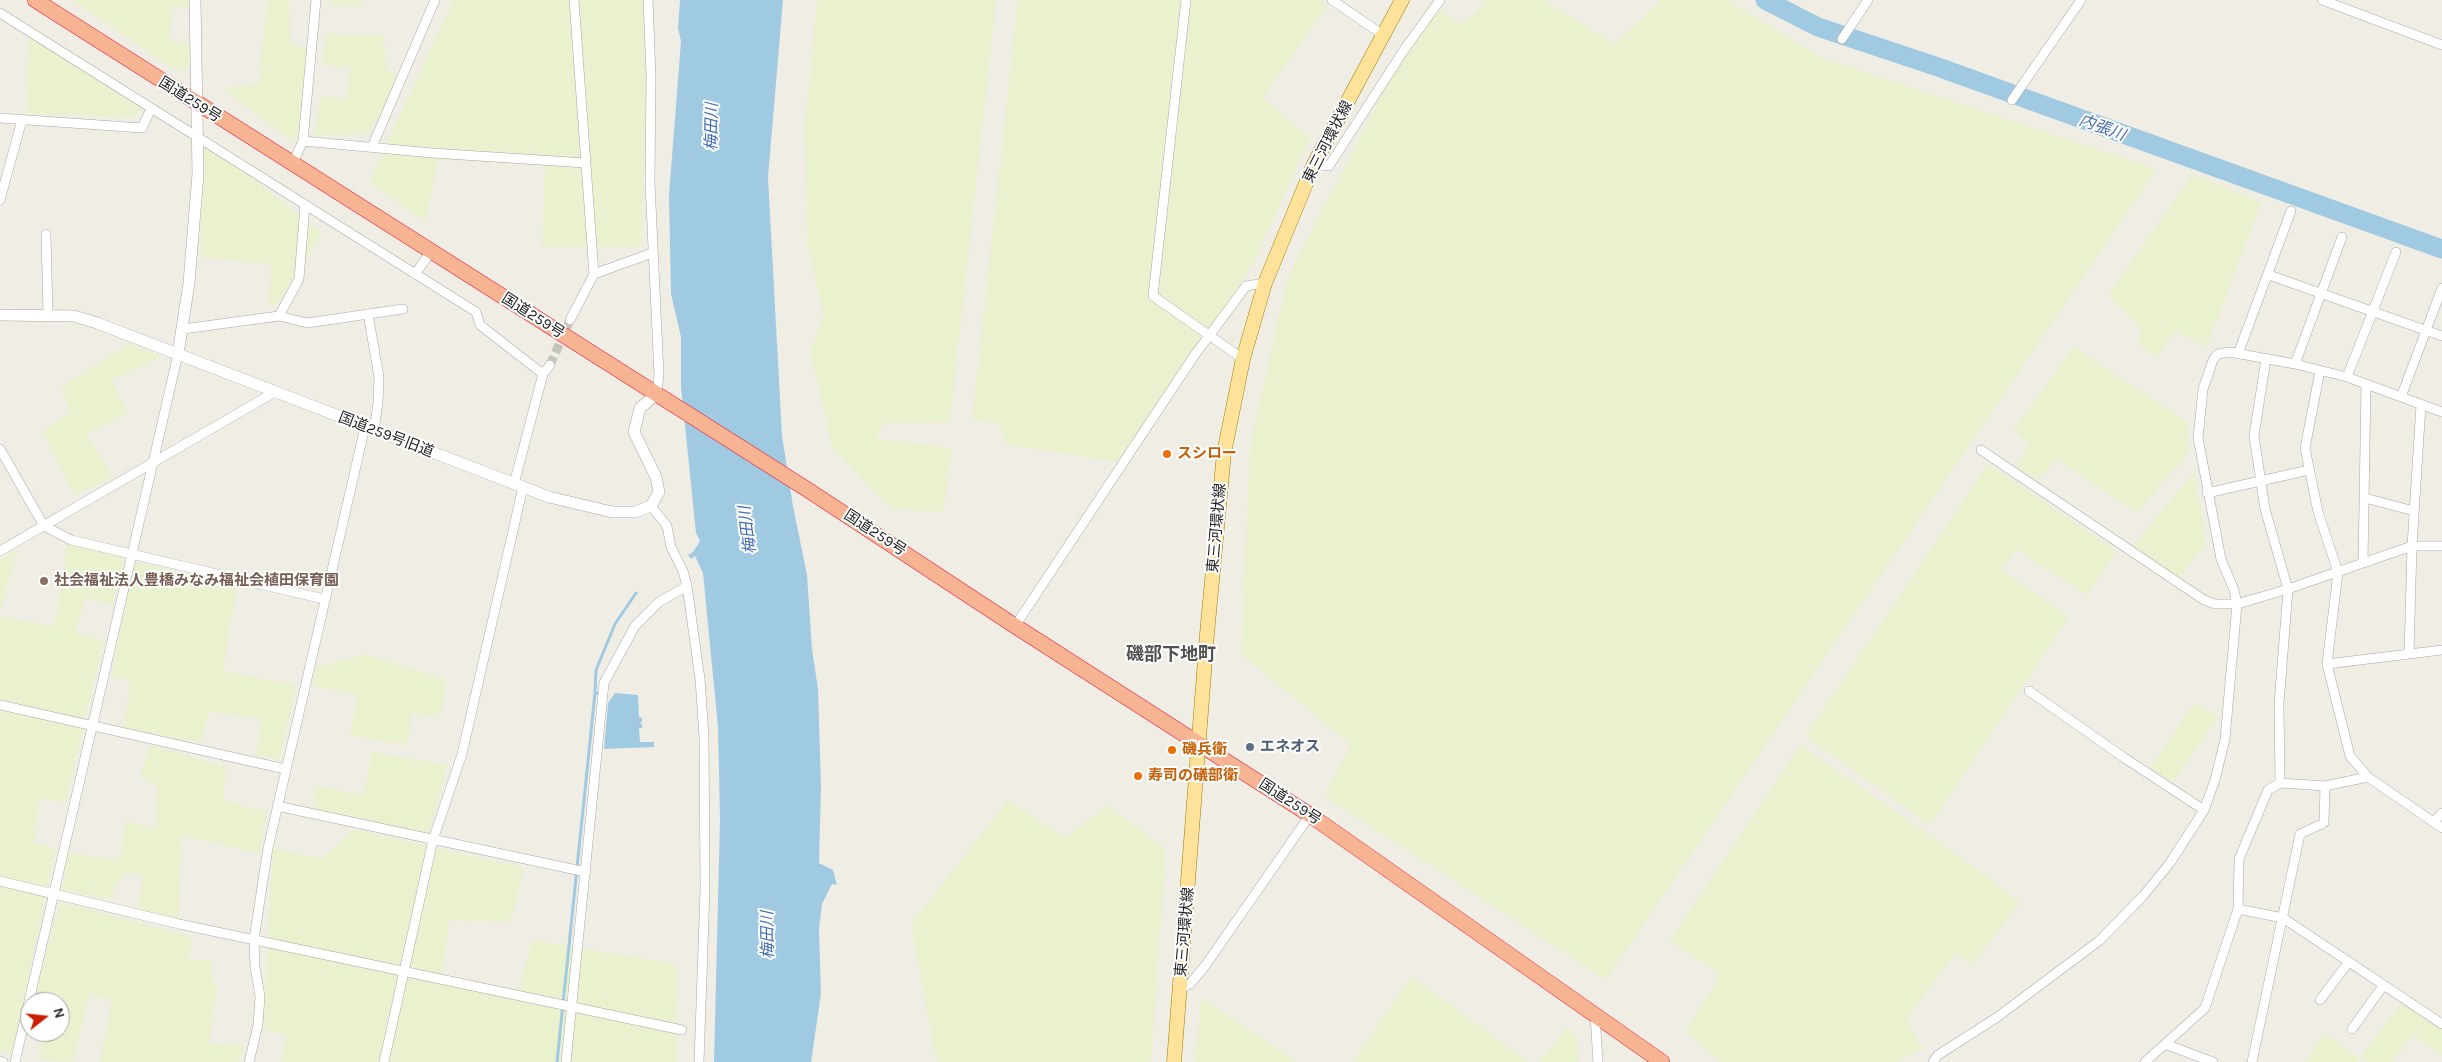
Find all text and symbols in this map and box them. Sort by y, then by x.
street label: 国道259号 [155,74,225,126]
street label: 東三河環状線 [1300,98,1356,186]
water label: 梅田川 [702,103,722,151]
water label: 内張川 [2076,111,2128,145]
street label: 国道259号 [498,290,568,342]
street label: 国道259号旧道 [336,409,436,461]
place label: スシロー [1177,445,1237,463]
marker: スシロー [1161,448,1173,460]
street label: 東三河環状線 [1204,482,1230,574]
water label: 梅田川 [736,505,760,555]
street label: 国道259号 [840,506,910,560]
place label: 社会福祉法人豊橋みなみ福祉会植田保育園 [54,572,339,590]
marker: 社会福祉法人豊橋みなみ福祉会植田保育園 [38,575,50,587]
district label: 磯部下地町 [1126,644,1216,666]
place label: エネオス [1260,738,1320,756]
place label: 磯兵衛 [1182,741,1227,759]
marker: エネオス [1244,741,1256,753]
marker: 磯兵衛 [1166,744,1178,756]
place label: 寿司の礒部衛 [1148,767,1238,785]
marker: 寿司の礒部衛 [1132,770,1144,782]
street label: 国道259号 [1255,775,1325,829]
street label: 東三河環状線 [1172,886,1198,978]
water label: 梅田川 [758,911,778,959]
north arrow [20,992,70,1042]
text: N [49,1006,68,1020]

